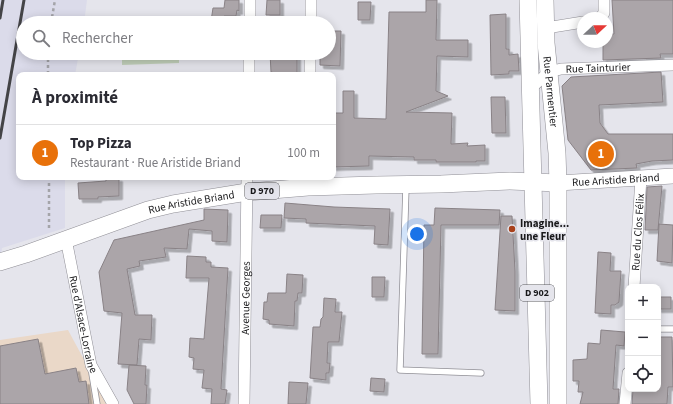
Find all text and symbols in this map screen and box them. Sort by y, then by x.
north arrow [577,12,613,48]
search box [16,16,336,60]
icon: search [30,27,52,49]
text: Rechercher [62,28,133,49]
street label: Rue Parmentier [540,55,562,128]
street label: Rue Tainturier [565,59,631,76]
text: À proximité [32,86,118,110]
text: Top Pizza [70,133,132,154]
pin: 1 [588,139,614,169]
text: 1 [42,144,48,162]
text: 100 m [287,144,320,162]
text: Restaurant · Rue Aristide Briand [70,154,241,172]
street label: Rue Aristide Briand [572,169,660,190]
road number: D 970 [245,183,279,199]
street label: Rue Aristide Briand [146,187,236,217]
street label: Rue du Clos Félix [628,193,647,271]
place label: Imagine... une Fleur [520,216,569,244]
your location [407,224,427,244]
marker: Imagine... une Fleur [507,224,517,234]
street label: Avenue Georges [237,261,253,335]
street label: Rue d'Alsace-Lorraine [66,274,102,376]
map controls [625,284,661,392]
button: + [625,284,661,320]
road number: D 902 [520,285,554,301]
button: − [625,320,661,356]
button: locate [625,356,661,392]

